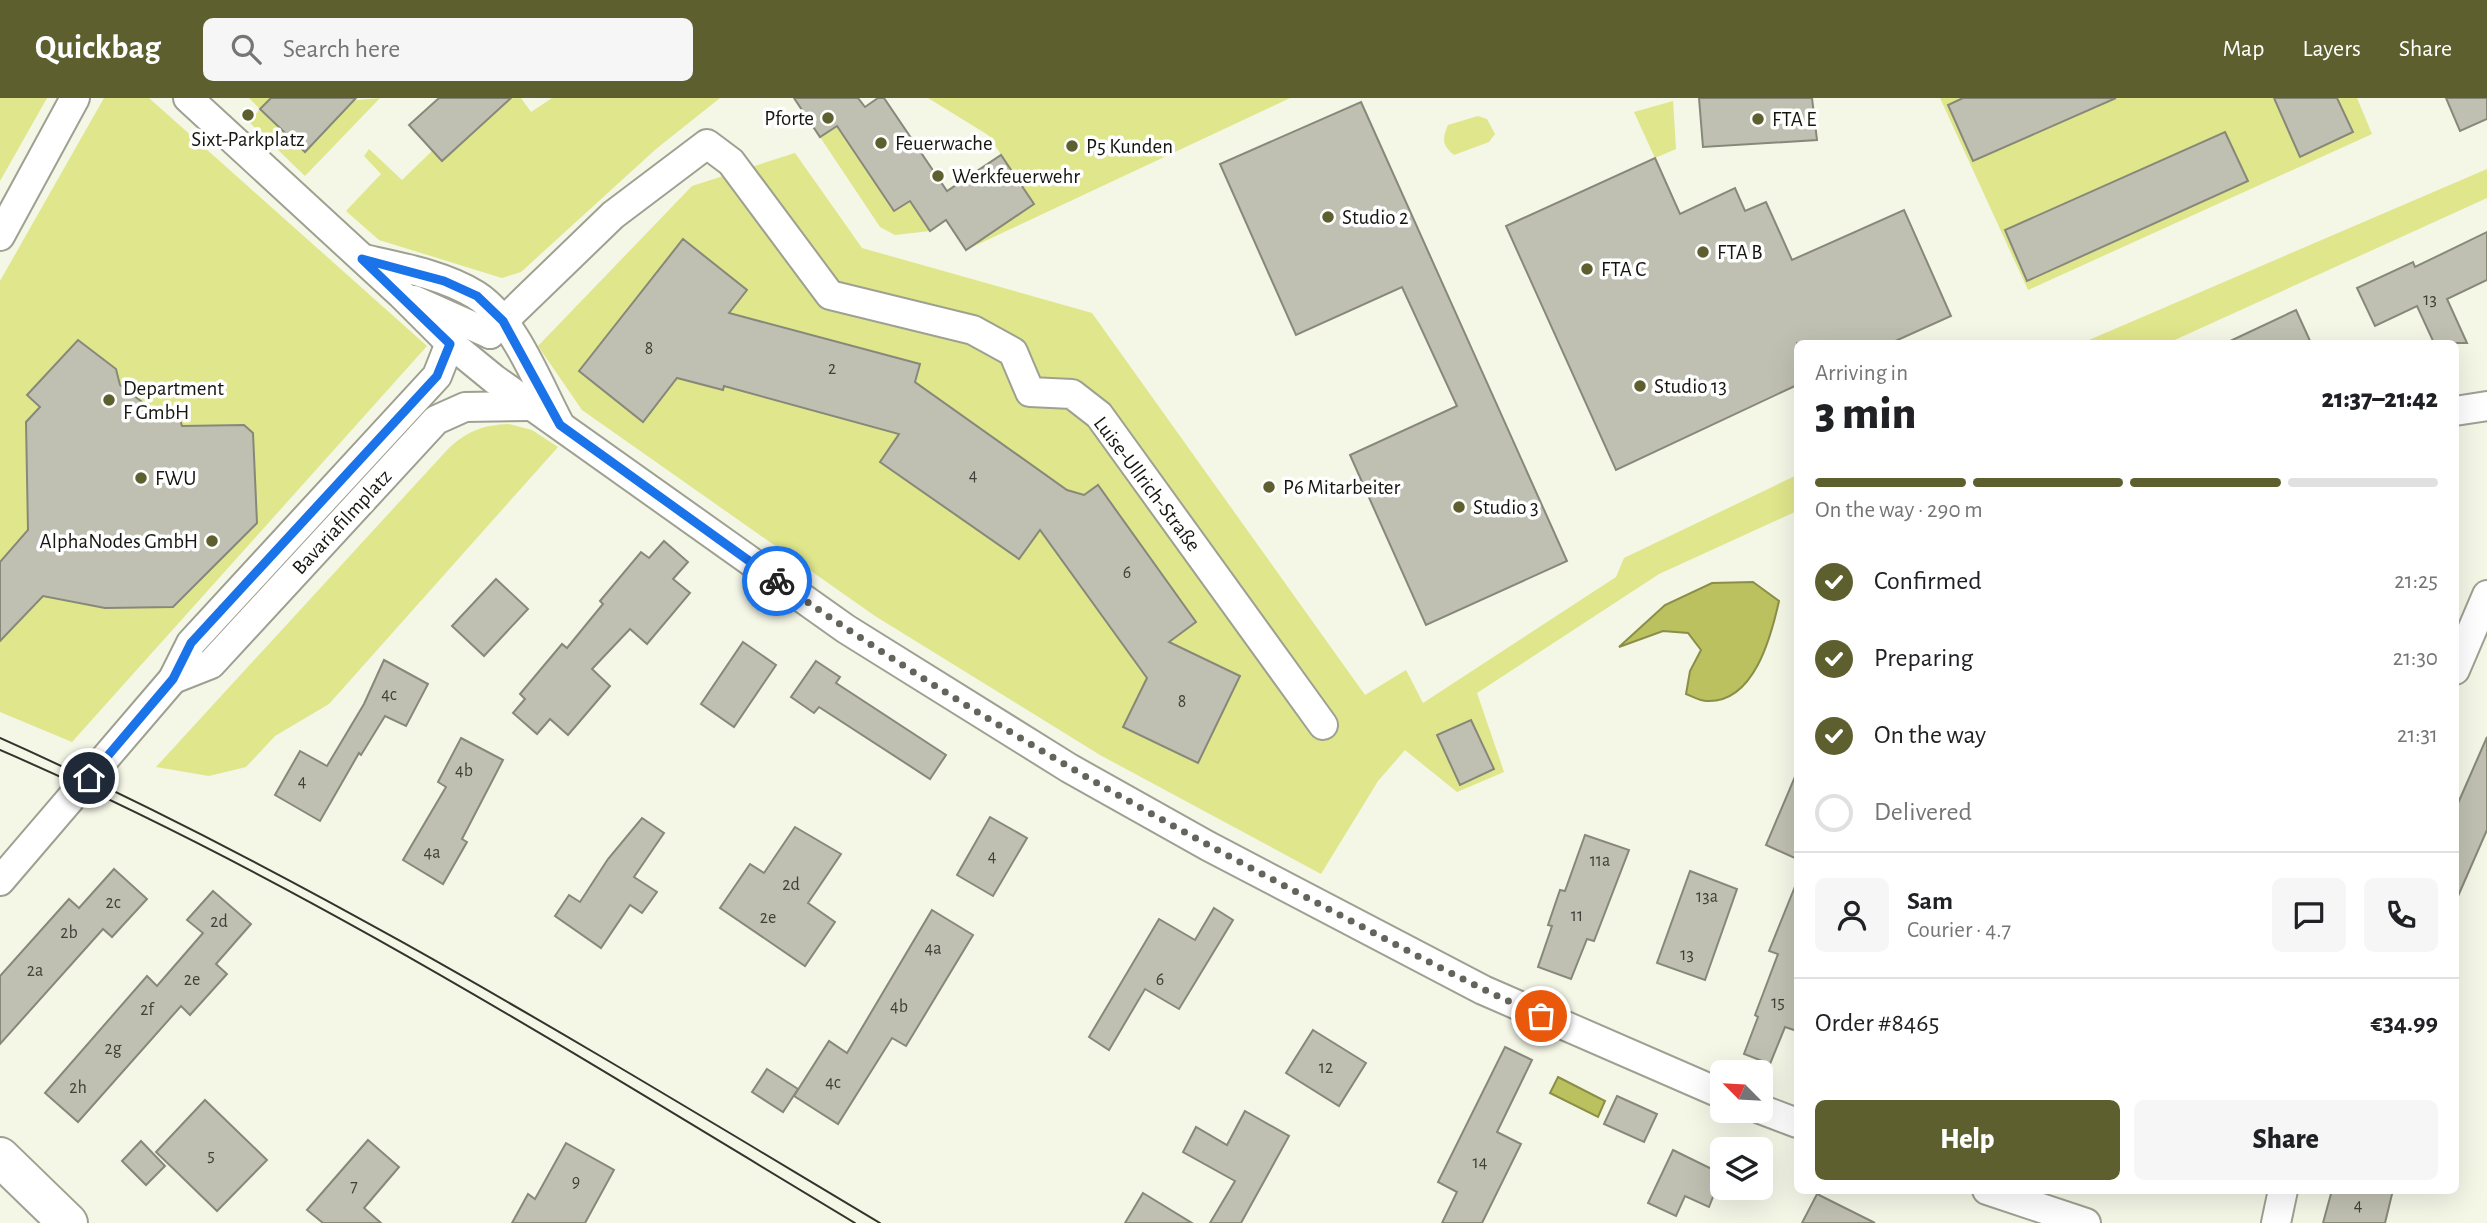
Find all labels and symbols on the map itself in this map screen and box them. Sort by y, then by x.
marker: Sixt-Parkplatz [240,107,256,123]
place label: Pforte [764,108,814,129]
place label: FTA E [1772,109,1816,130]
marker: Pforte [820,110,836,126]
marker: FTA E [1750,111,1766,127]
place label: Sixt-Parkplatz [191,129,305,150]
place label: Feuerwache [895,133,993,154]
marker: Feuerwache [873,135,889,151]
place label: P5 Kunden [1086,136,1173,157]
marker: P5 Kunden [1064,138,1080,154]
place label: Werkfeuerwehr [952,166,1080,187]
marker: Werkfeuerwehr [930,168,946,184]
place label: Studio 2 [1342,207,1409,228]
marker: Studio 2 [1320,209,1336,225]
place label: FTA B [1717,242,1763,263]
marker: FTA B [1695,244,1711,260]
place label: FTA C [1601,259,1646,280]
marker: FTA C [1579,261,1595,277]
house number: 13 [2423,291,2437,309]
house number: 8 [645,340,653,358]
house number: 2 [828,360,836,378]
place label: Studio 13 [1654,376,1727,397]
place label: Department F GmbH [123,378,224,423]
marker: Studio 13 [1632,378,1648,394]
marker: Department F GmbH [101,392,117,408]
street label: Luise-Ullrich-Straße [1090,413,1204,555]
street label: Bavariafilmplatz [288,466,396,578]
house number: 4 [969,467,978,485]
place label: FWU [155,468,196,489]
marker: FWU [133,470,149,486]
place label: P6 Mitarbeiter [1283,477,1401,498]
marker: P6 Mitarbeiter [1261,479,1277,495]
place label: Studio 3 [1473,497,1539,518]
marker: Studio 3 [1451,499,1467,515]
place label: AlphaNodes GmbH [40,531,198,552]
marker: AlphaNodes GmbH [204,533,220,549]
courier [742,546,812,616]
house number: 6 [1123,564,1131,582]
house number: 4c [381,686,397,704]
house number: 8 [1178,693,1186,711]
pin [59,748,119,808]
house number: 4b [455,762,473,780]
house number: 4 [298,773,307,791]
house number: 4a [424,844,440,862]
house number: 4 [988,848,997,866]
house number: 11a [1590,852,1610,870]
house number: 2d [782,876,800,894]
house number: 13a [1696,888,1718,906]
house number: 2c [105,894,121,912]
house number: 11 [1571,907,1583,925]
house number: 2e [760,909,776,927]
house number: 2d [210,913,228,931]
house number: 2b [60,924,78,942]
house number: 4a [925,940,941,958]
house number: 13 [1680,946,1694,964]
house number: 2a [27,962,43,980]
house number: 2e [184,971,200,989]
house number: 6 [1156,971,1164,989]
pin [1511,986,1571,1046]
house number: 15 [1771,994,1785,1012]
house number: 4b [890,998,908,1016]
house number: 2f [140,1001,155,1019]
house number: 2g [105,1040,122,1058]
house number: 12 [1319,1059,1333,1077]
north arrow [1710,1060,1773,1124]
house number: 4c [825,1074,841,1092]
house number: 2h [69,1079,87,1097]
house number: 5 [207,1147,215,1165]
house number: 14 [1473,1154,1488,1172]
house number: 9 [572,1173,580,1191]
house number: 7 [350,1178,358,1196]
house number: 4 [2354,1197,2363,1215]

